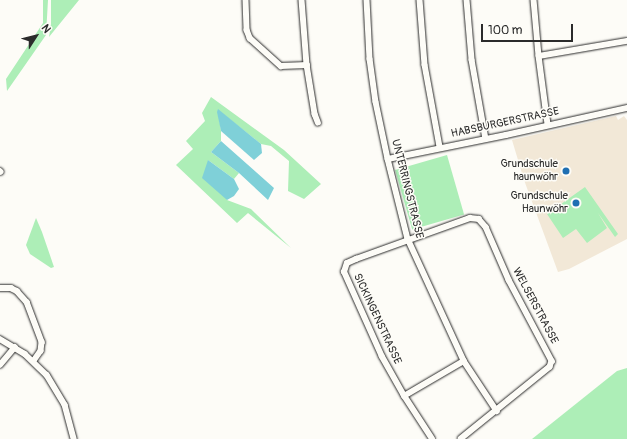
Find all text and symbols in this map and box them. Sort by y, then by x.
north arrow [16,16,56,56]
scale bar [483,16,575,42]
text: N [39,22,54,35]
text: 100 m [488,23,522,38]
street label: HABSBURGERSTRASSE [450,105,560,141]
street label: UNTERRINGSTRASSE [388,138,426,240]
place label: Grundschule haunwöhr [500,158,558,184]
marker: Grundschule haunwöhr [561,166,571,176]
place label: Grundschule Haunwöhr [510,190,568,216]
marker: Grundschule Haunwöhr [571,198,581,208]
street label: WELSERSTRASSE [509,266,561,346]
street label: SICKINGENSTRASSE [350,271,404,367]

